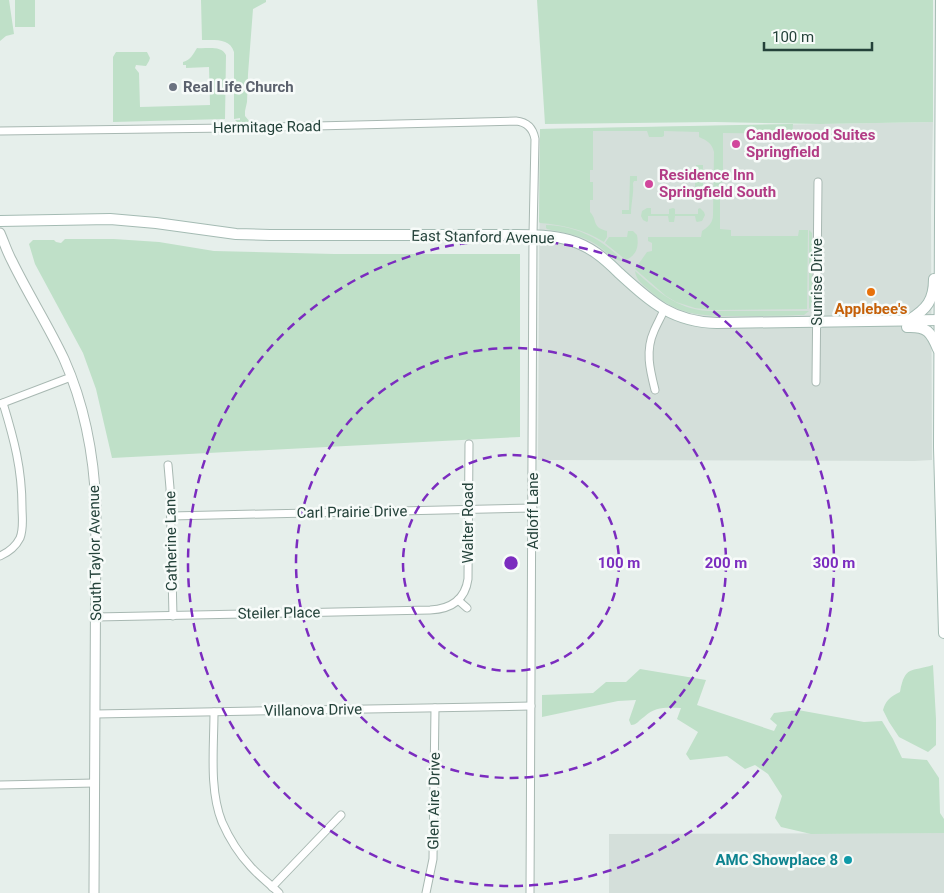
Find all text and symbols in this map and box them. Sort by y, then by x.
scale bar [764,20,872,52]
text: 100 m [772,28,814,46]
place label: Real Life Church [183,78,294,96]
marker: Real Life Church [167,81,179,93]
street label: Hermitage Road [213,117,321,137]
place label: Candlewood Suites Springfield [746,126,876,161]
marker: Candlewood Suites Springfield [730,138,742,150]
place label: Residence Inn Springfield South [659,166,776,201]
marker: Residence Inn Springfield South [643,178,655,190]
street label: East Stanford Avenue [411,227,555,247]
street label: Sunrise Drive [808,238,826,326]
marker: Applebee's [865,286,877,298]
place label: Applebee's [835,300,908,318]
street label: Adloff Lane [524,472,542,550]
street label: Walter Road [459,483,477,563]
street label: South Taylor Avenue [85,485,105,621]
street label: Catherine Lane [161,491,181,591]
street label: Carl Prairie Drive [297,502,407,522]
centre of rings [502,554,520,572]
text: 100 m [598,554,640,572]
text: 200 m [705,554,747,572]
text: 300 m [813,554,855,572]
street label: Steiler Place [237,603,321,623]
street label: Villanova Drive [264,700,362,720]
street label: Glen Aire Drive [424,752,444,850]
place label: AMC Showplace 8 [715,851,838,869]
marker: AMC Showplace 8 [842,854,854,866]

